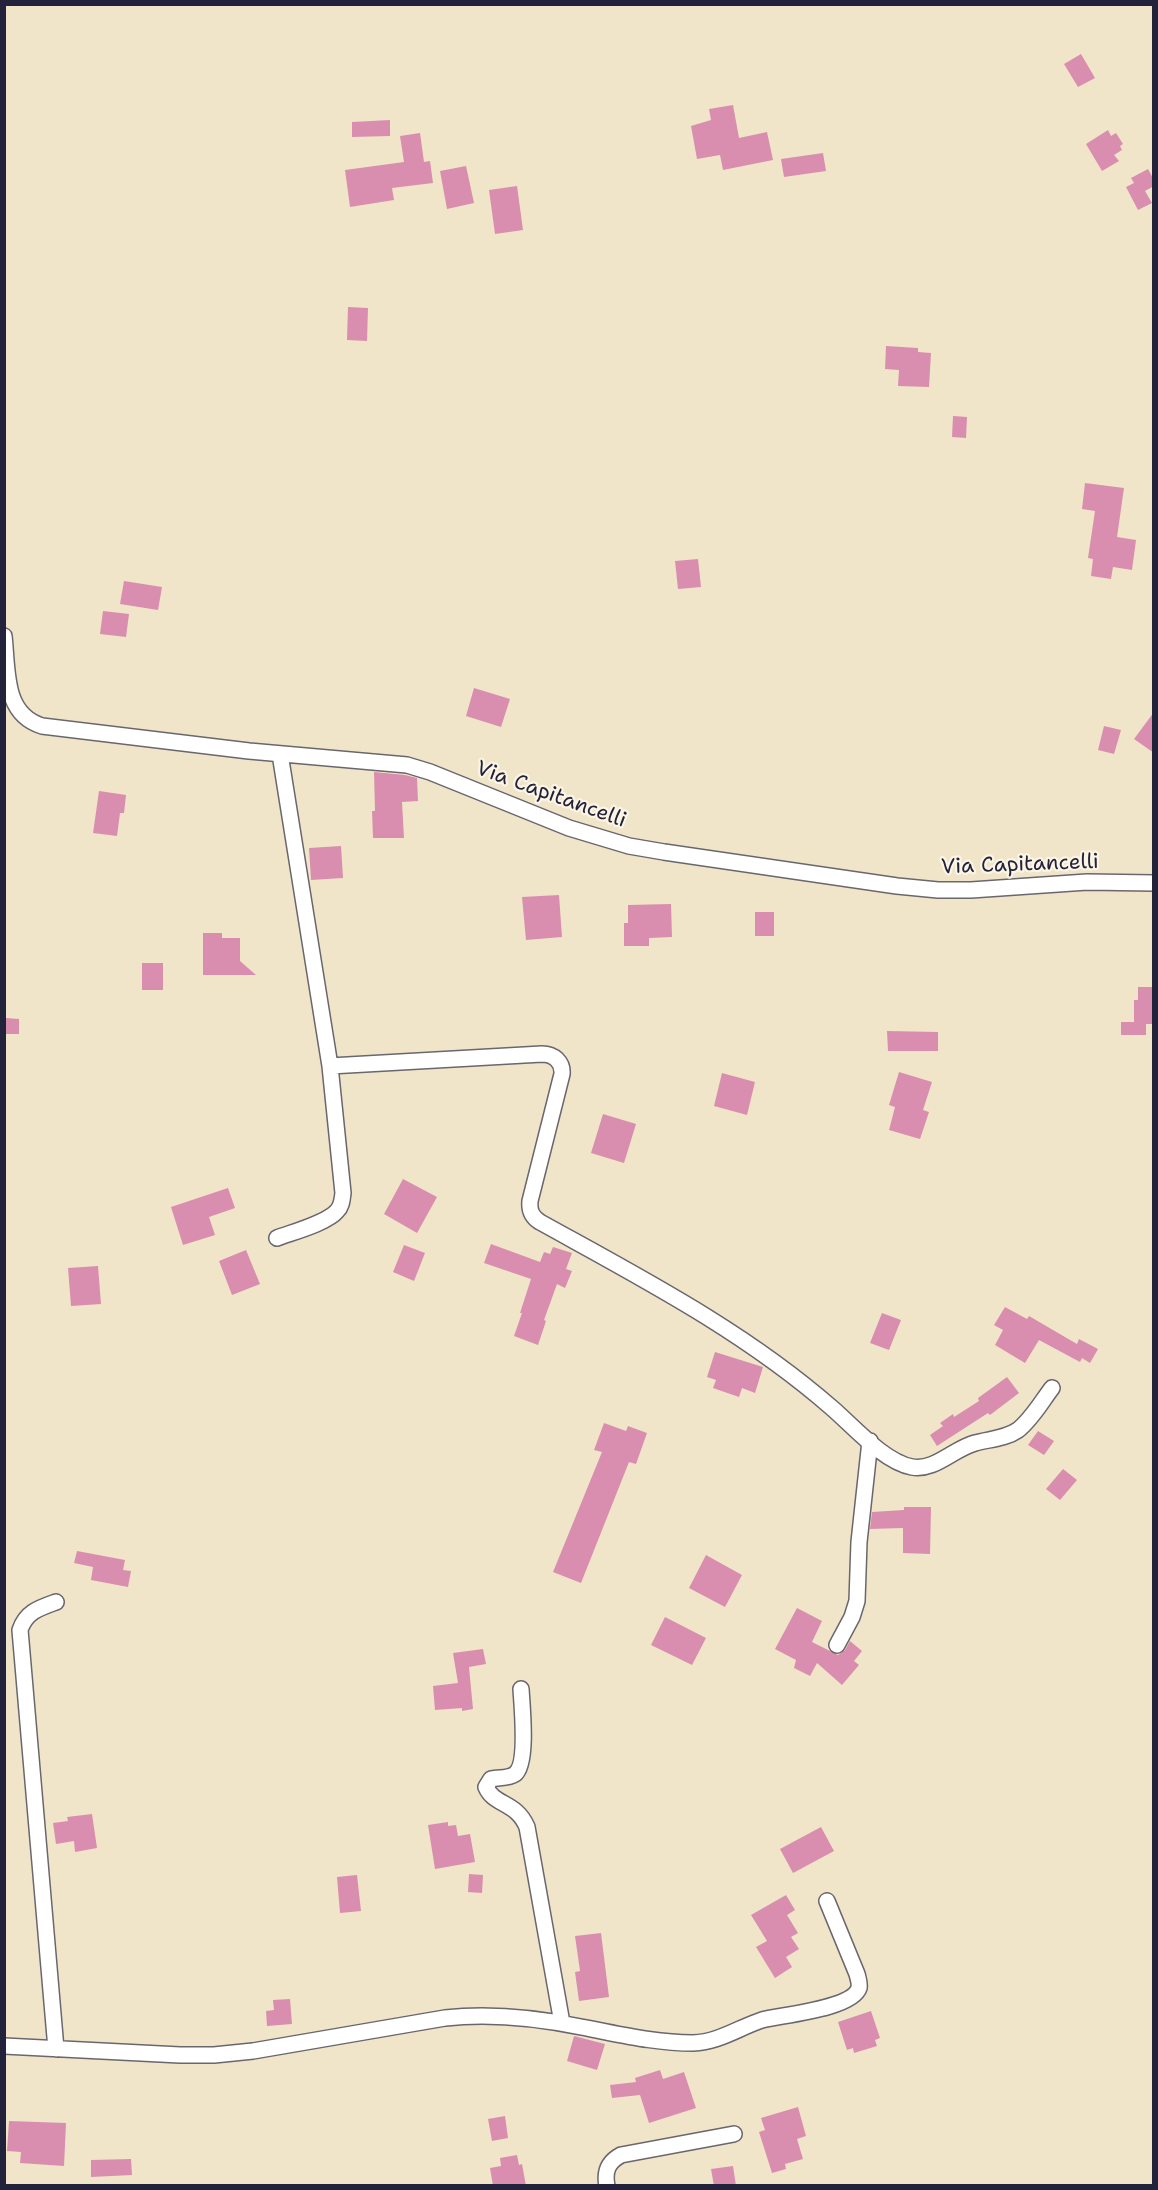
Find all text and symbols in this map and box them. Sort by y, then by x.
street label: Via Capitancelli [473,756,629,834]
street label: Via Capitancelli [941,850,1099,880]

